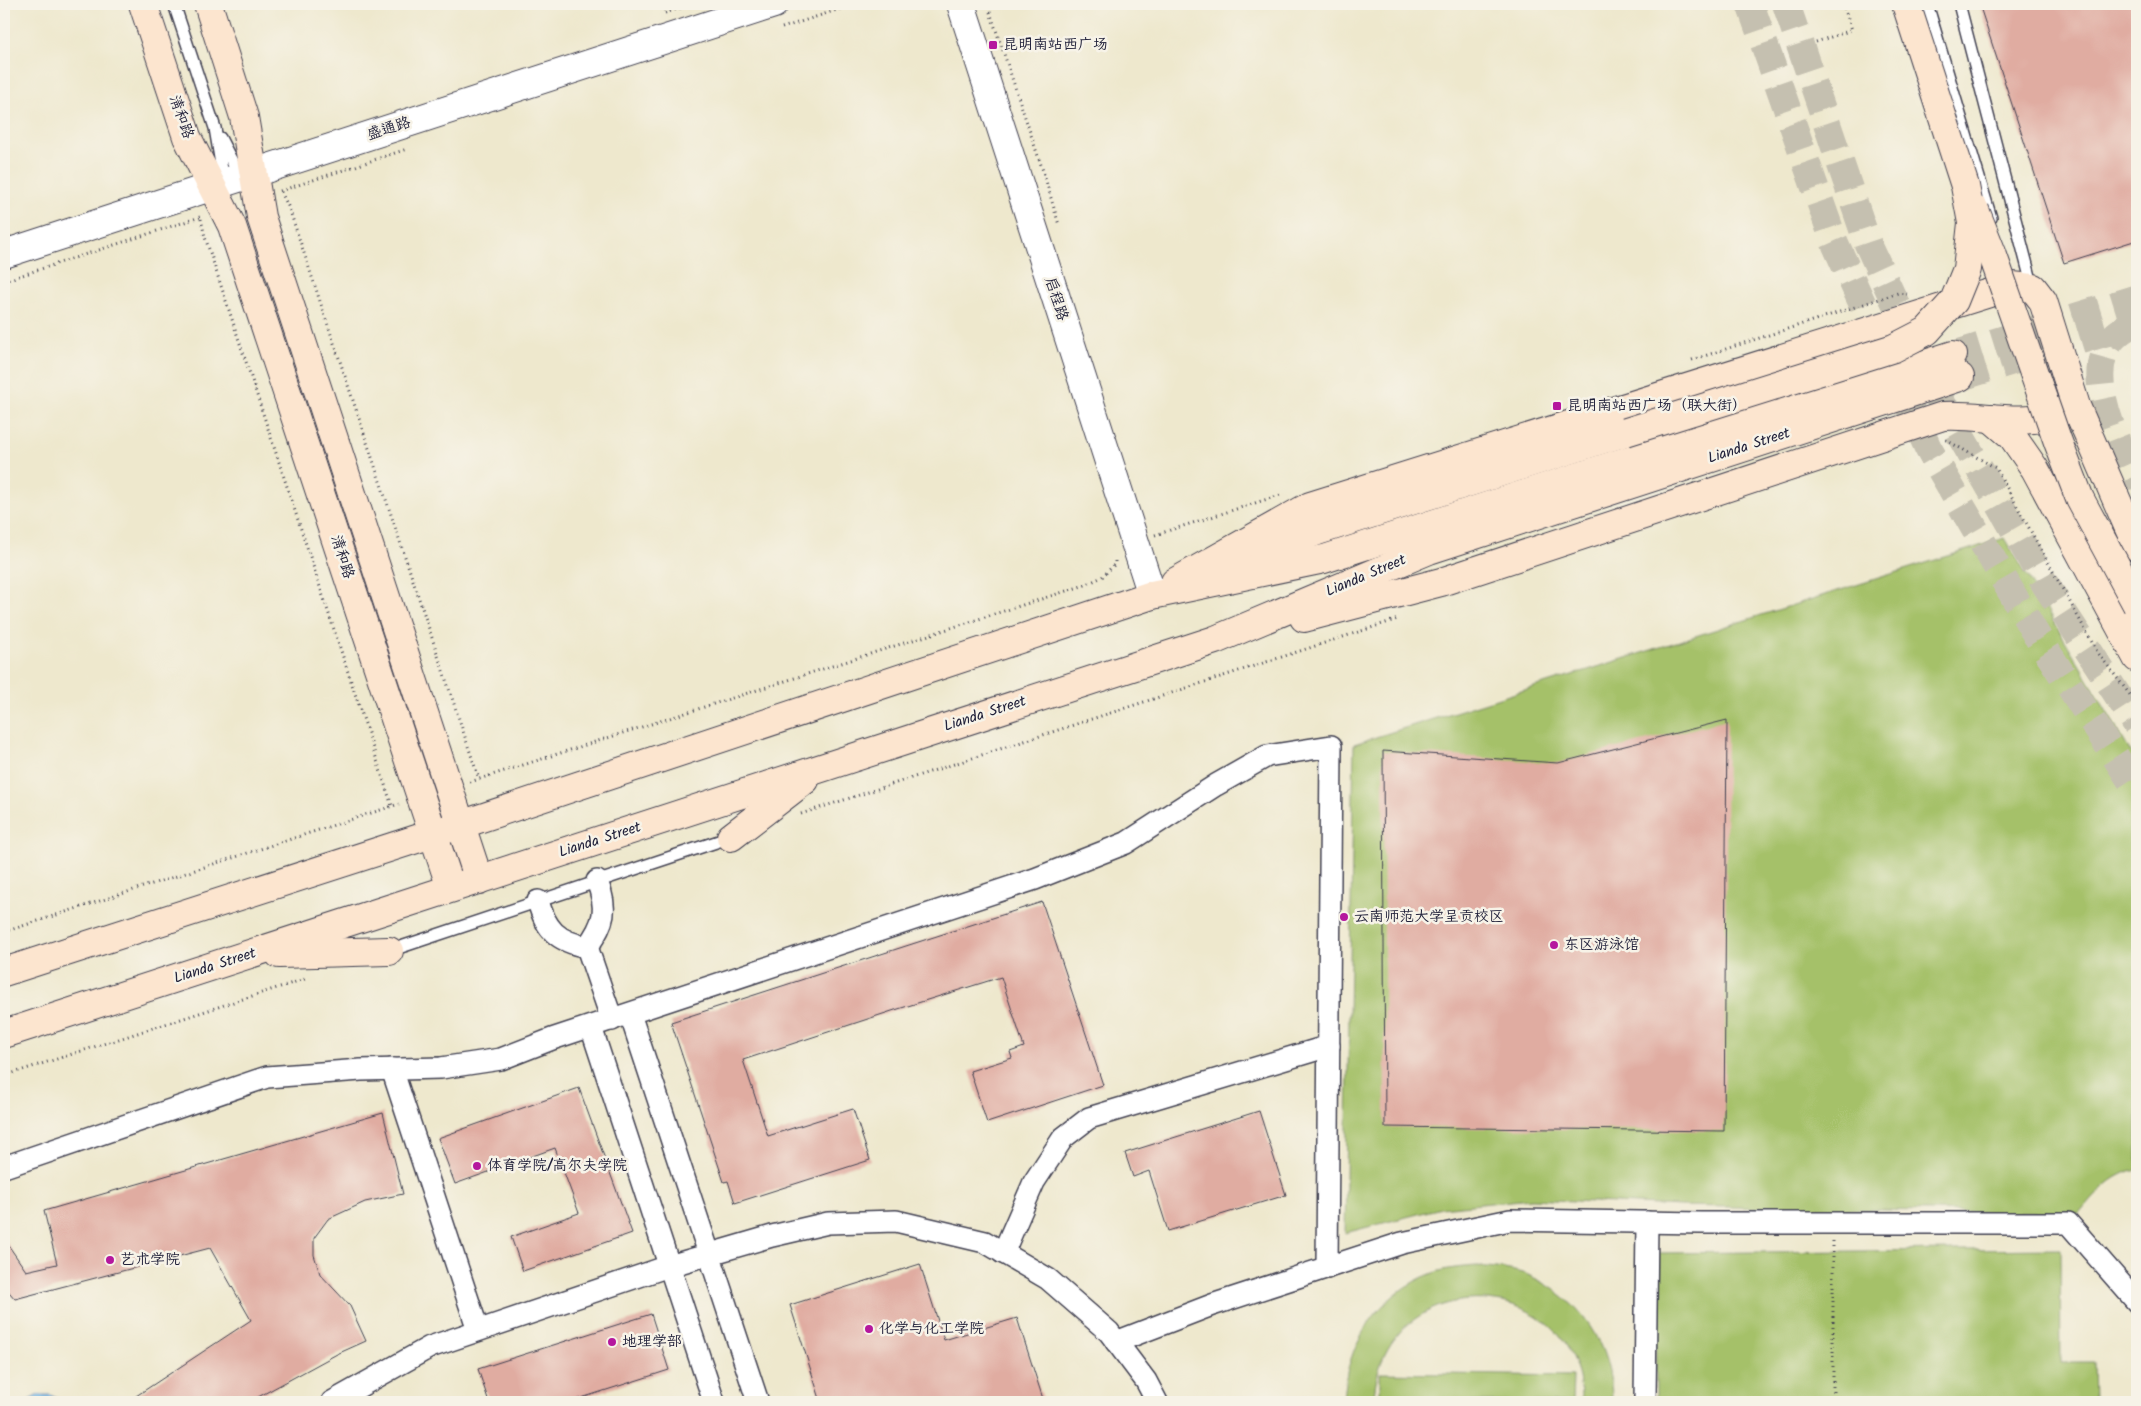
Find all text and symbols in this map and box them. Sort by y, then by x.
place label: 昆明南站西广场 [1003,33,1108,57]
marker: 昆明南站西广场 [987,39,999,51]
street label: 清和路 [162,92,200,142]
street label: 盛通路 [364,111,414,147]
street label: 启程路 [1038,274,1074,324]
place label: 昆明南站西广场（联大街） [1567,394,1747,418]
marker: 昆明南站西广场（联大街） [1551,400,1563,412]
street label: Lianda Street [1705,421,1793,471]
street label: 清和路 [324,532,360,582]
street label: Lianda Street [1322,548,1410,604]
street label: Lianda Street [941,689,1029,739]
street label: Lianda Street [556,815,644,865]
place label: 云南师范大学呈贡校区 [1354,905,1504,929]
marker: 云南师范大学呈贡校区 [1338,911,1350,923]
place label: 东区游泳馆 [1564,933,1639,957]
marker: 东区游泳馆 [1548,939,1560,951]
street label: Lianda Street [171,941,259,991]
place label: 体育学院/高尔夫学院 [487,1154,627,1178]
marker: 体育学院/高尔夫学院 [471,1160,483,1172]
place label: 艺术学院 [120,1248,180,1272]
marker: 艺术学院 [104,1254,116,1266]
place label: 化学与化工学院 [879,1317,984,1341]
marker: 化学与化工学院 [863,1323,875,1335]
place label: 地理学部 [622,1330,682,1354]
marker: 地理学部 [606,1336,618,1348]

